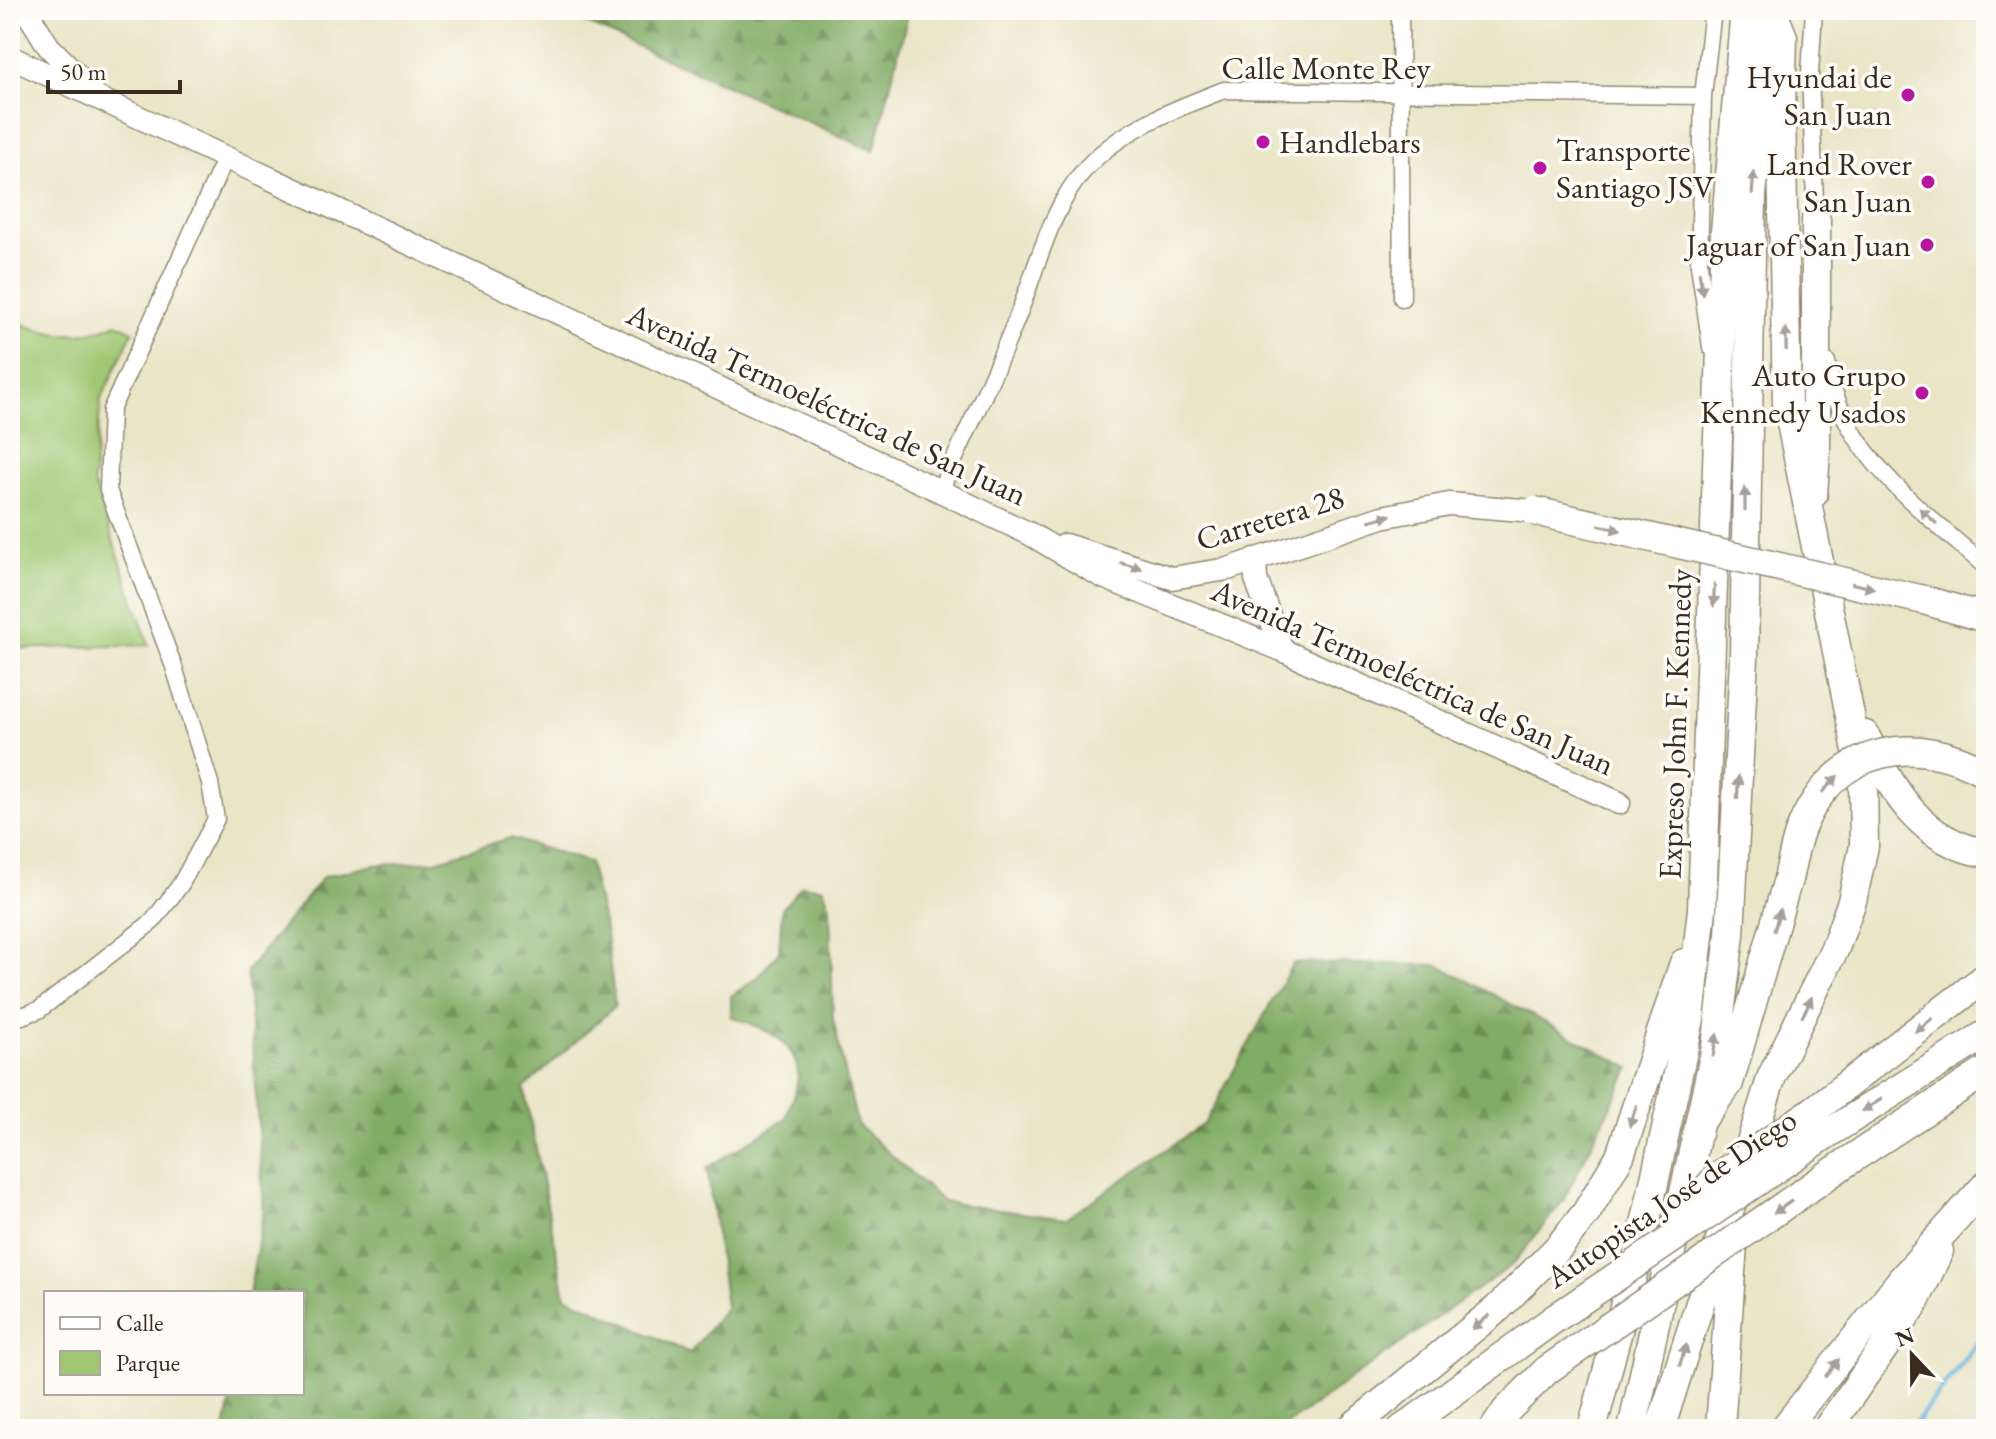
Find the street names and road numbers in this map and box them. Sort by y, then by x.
street label: Calle Monte Rey [1222,47,1431,89]
street label: Avenida Termoeléctrica de San Juan [619,292,1034,515]
street label: Carretera 28 [1191,476,1349,560]
street label: Expreso John F. Kennedy [1649,567,1701,880]
street label: Avenida Termoeléctrica de San Juan [1204,569,1621,785]
street label: Autopista José de Diego [1537,1098,1805,1298]

